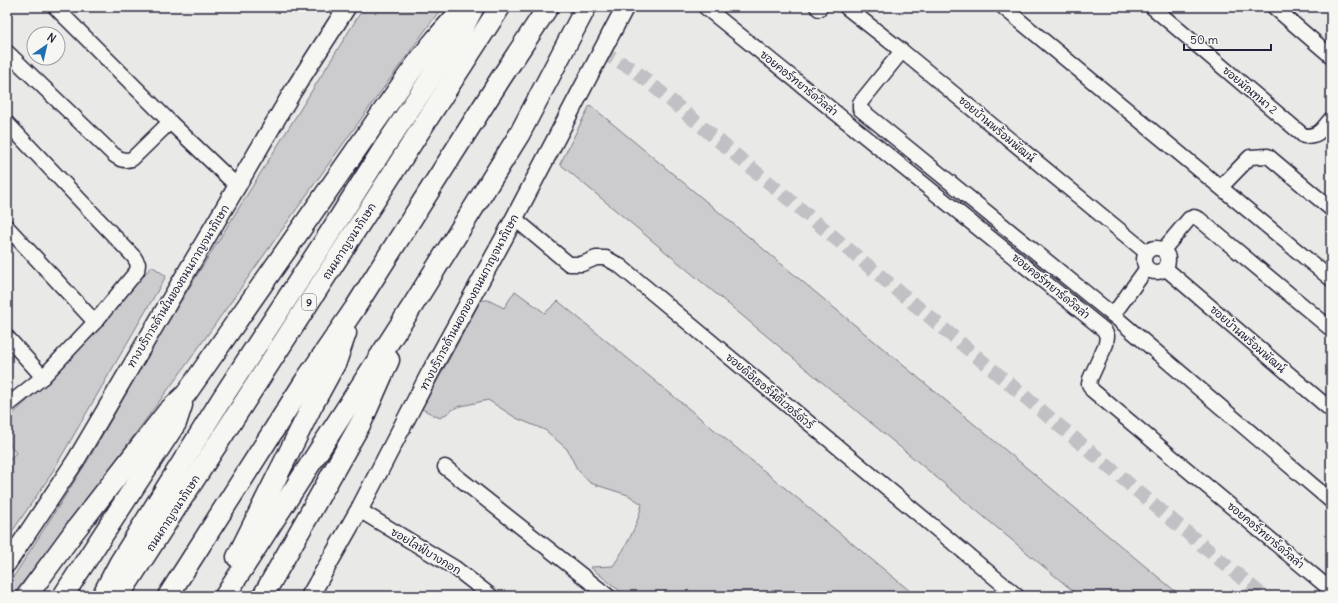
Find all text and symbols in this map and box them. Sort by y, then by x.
north arrow [26,26,66,66]
scale bar [1184,26,1271,52]
text: N [45,30,59,46]
text: 50 m [1190,32,1219,47]
street label: ซอยคอร์ทยาร์ดวิลล่า [757,47,841,119]
street label: ซอยมัณฑนา 2 [1220,63,1280,117]
street label: ซอยบ้านพร้อมพัฒน์ [956,92,1039,166]
street label: ถนนกาญจนาภิเษก [319,200,379,282]
street label: ทางบริการด้านในของถนนกาญจนาภิเษก [123,202,232,370]
street label: ทางบริการด้านนอกของถนนกาญจนาภิเษก [417,212,521,392]
street label: ซอยคอร์ทยาร์ดวิลล่า [1009,250,1093,322]
road number: 9 [302,294,316,310]
street label: ซอยบ้านพร้อมพัฒน์ [1207,302,1290,376]
street label: ซอยดิอิเธอร์นิตี้เวอร์ดัวร์ [723,347,820,432]
street label: ถนนกาญจนาภิเษก [143,472,203,554]
street label: ซอยคอร์ทยาร์ดวิลล่า [1225,498,1308,571]
street label: ซอยไลฟ์บางกอก [388,524,464,578]

